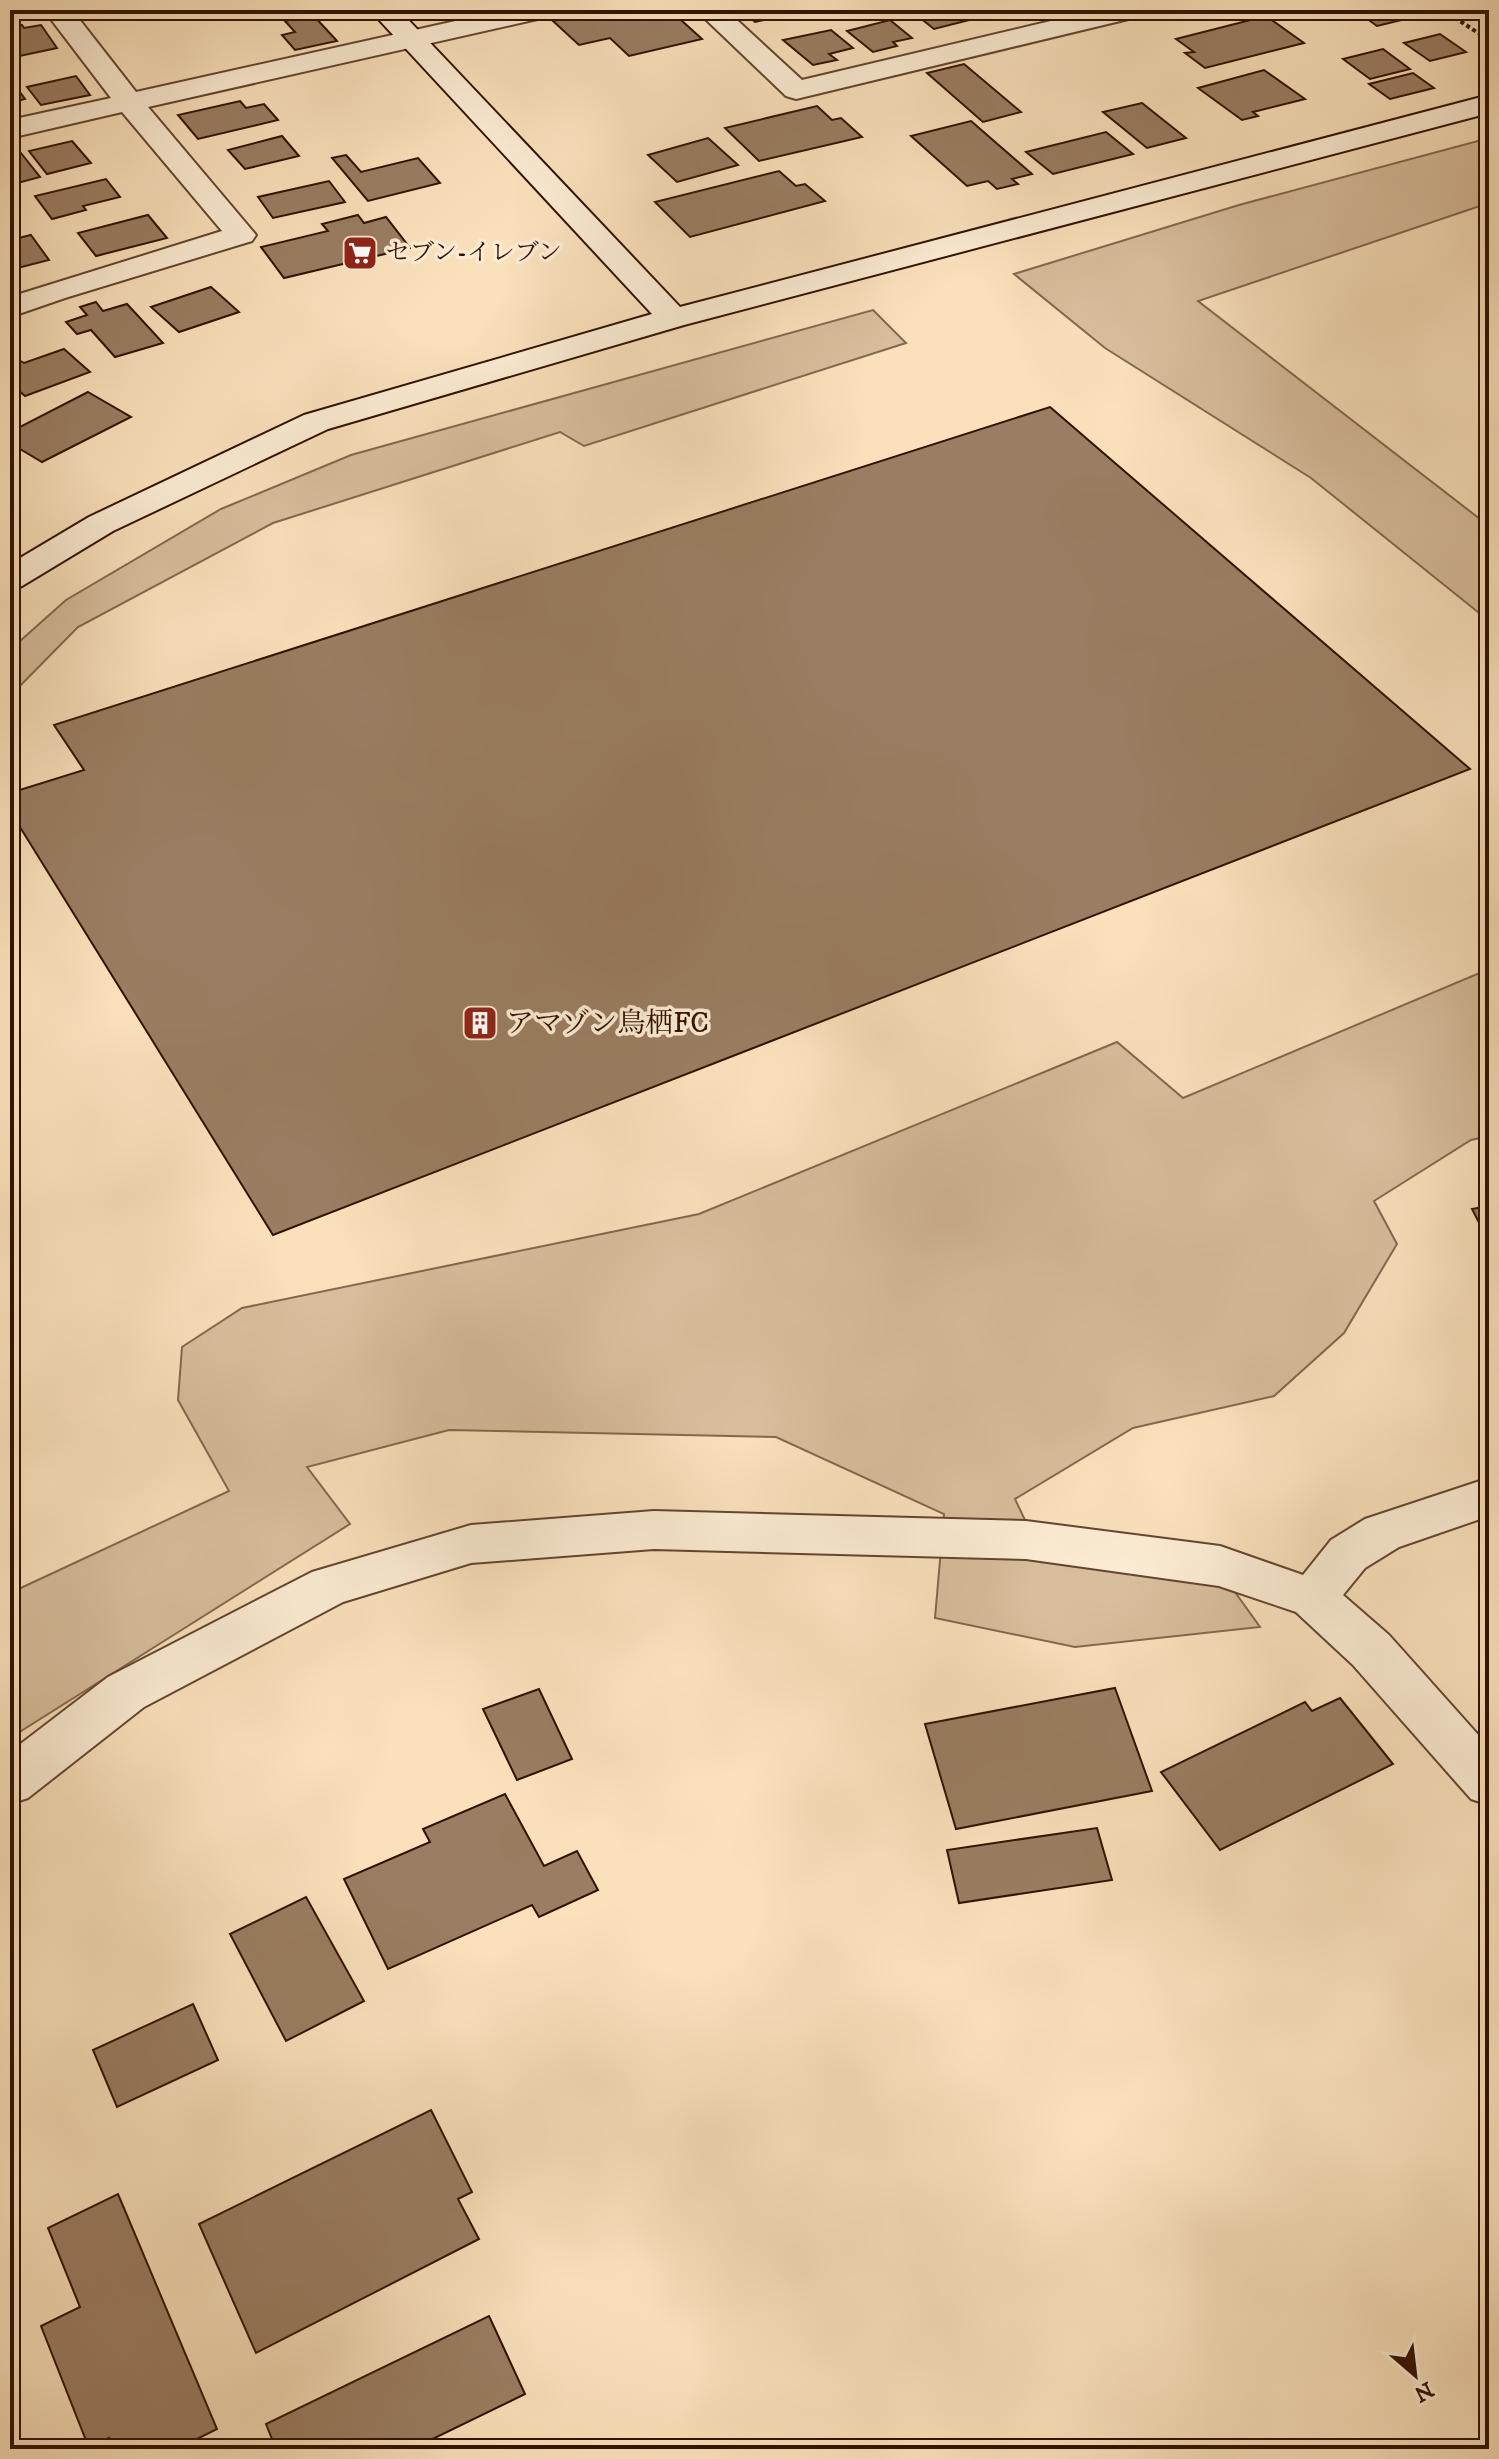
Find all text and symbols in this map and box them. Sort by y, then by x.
supermarket icon: セブン-イレブン [341,234,379,272]
place label: セブン-イレブン [386,238,562,268]
building icon: アマゾン鳥栖FC [461,1004,499,1042]
place label: アマゾン鳥栖FC [506,1006,709,1041]
north arrow [1375,2335,1455,2415]
text: N [1409,2375,1438,2407]

